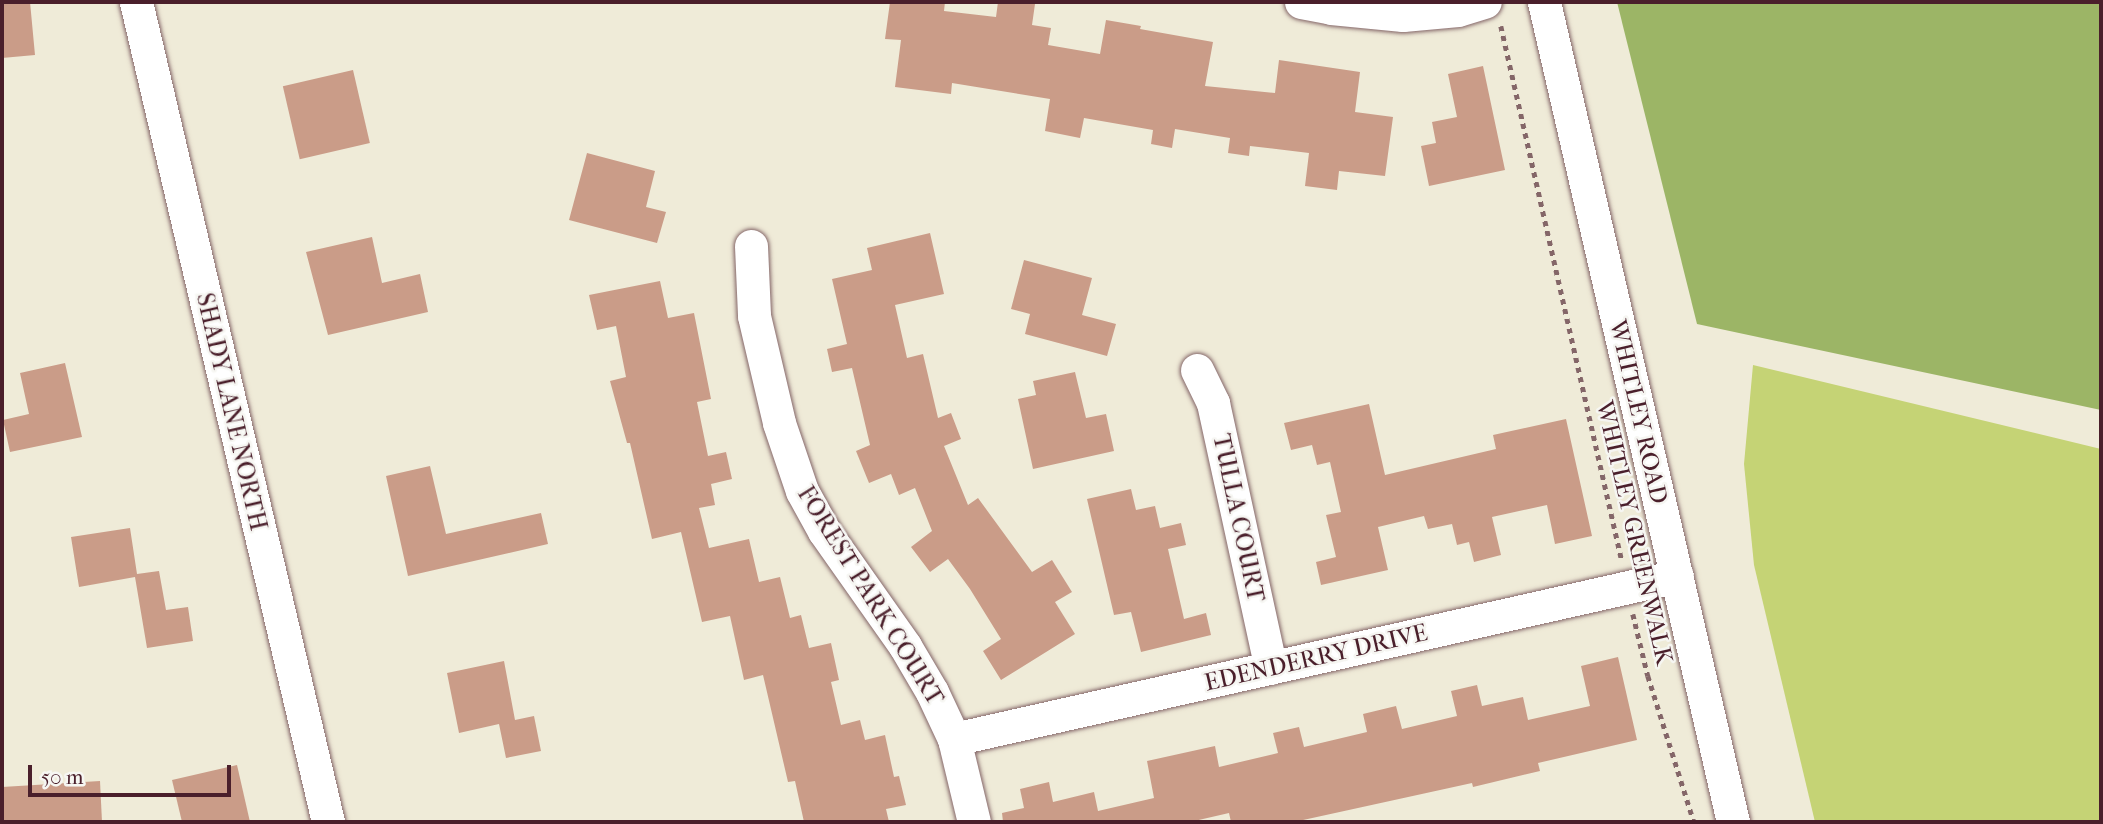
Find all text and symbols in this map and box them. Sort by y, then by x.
street label: SHADY LANE NORTH [190,290,272,534]
street label: WHITLEY ROAD [1603,317,1673,507]
street label: WHITLEY GREENWALK [1590,398,1678,668]
street label: TULLA COURT [1206,431,1270,605]
street label: FOREST PARK COURT [791,481,949,711]
street label: EDENDERRY DRIVE [1202,618,1430,698]
scale bar [32,750,234,794]
text: 50 m [41,765,84,789]

